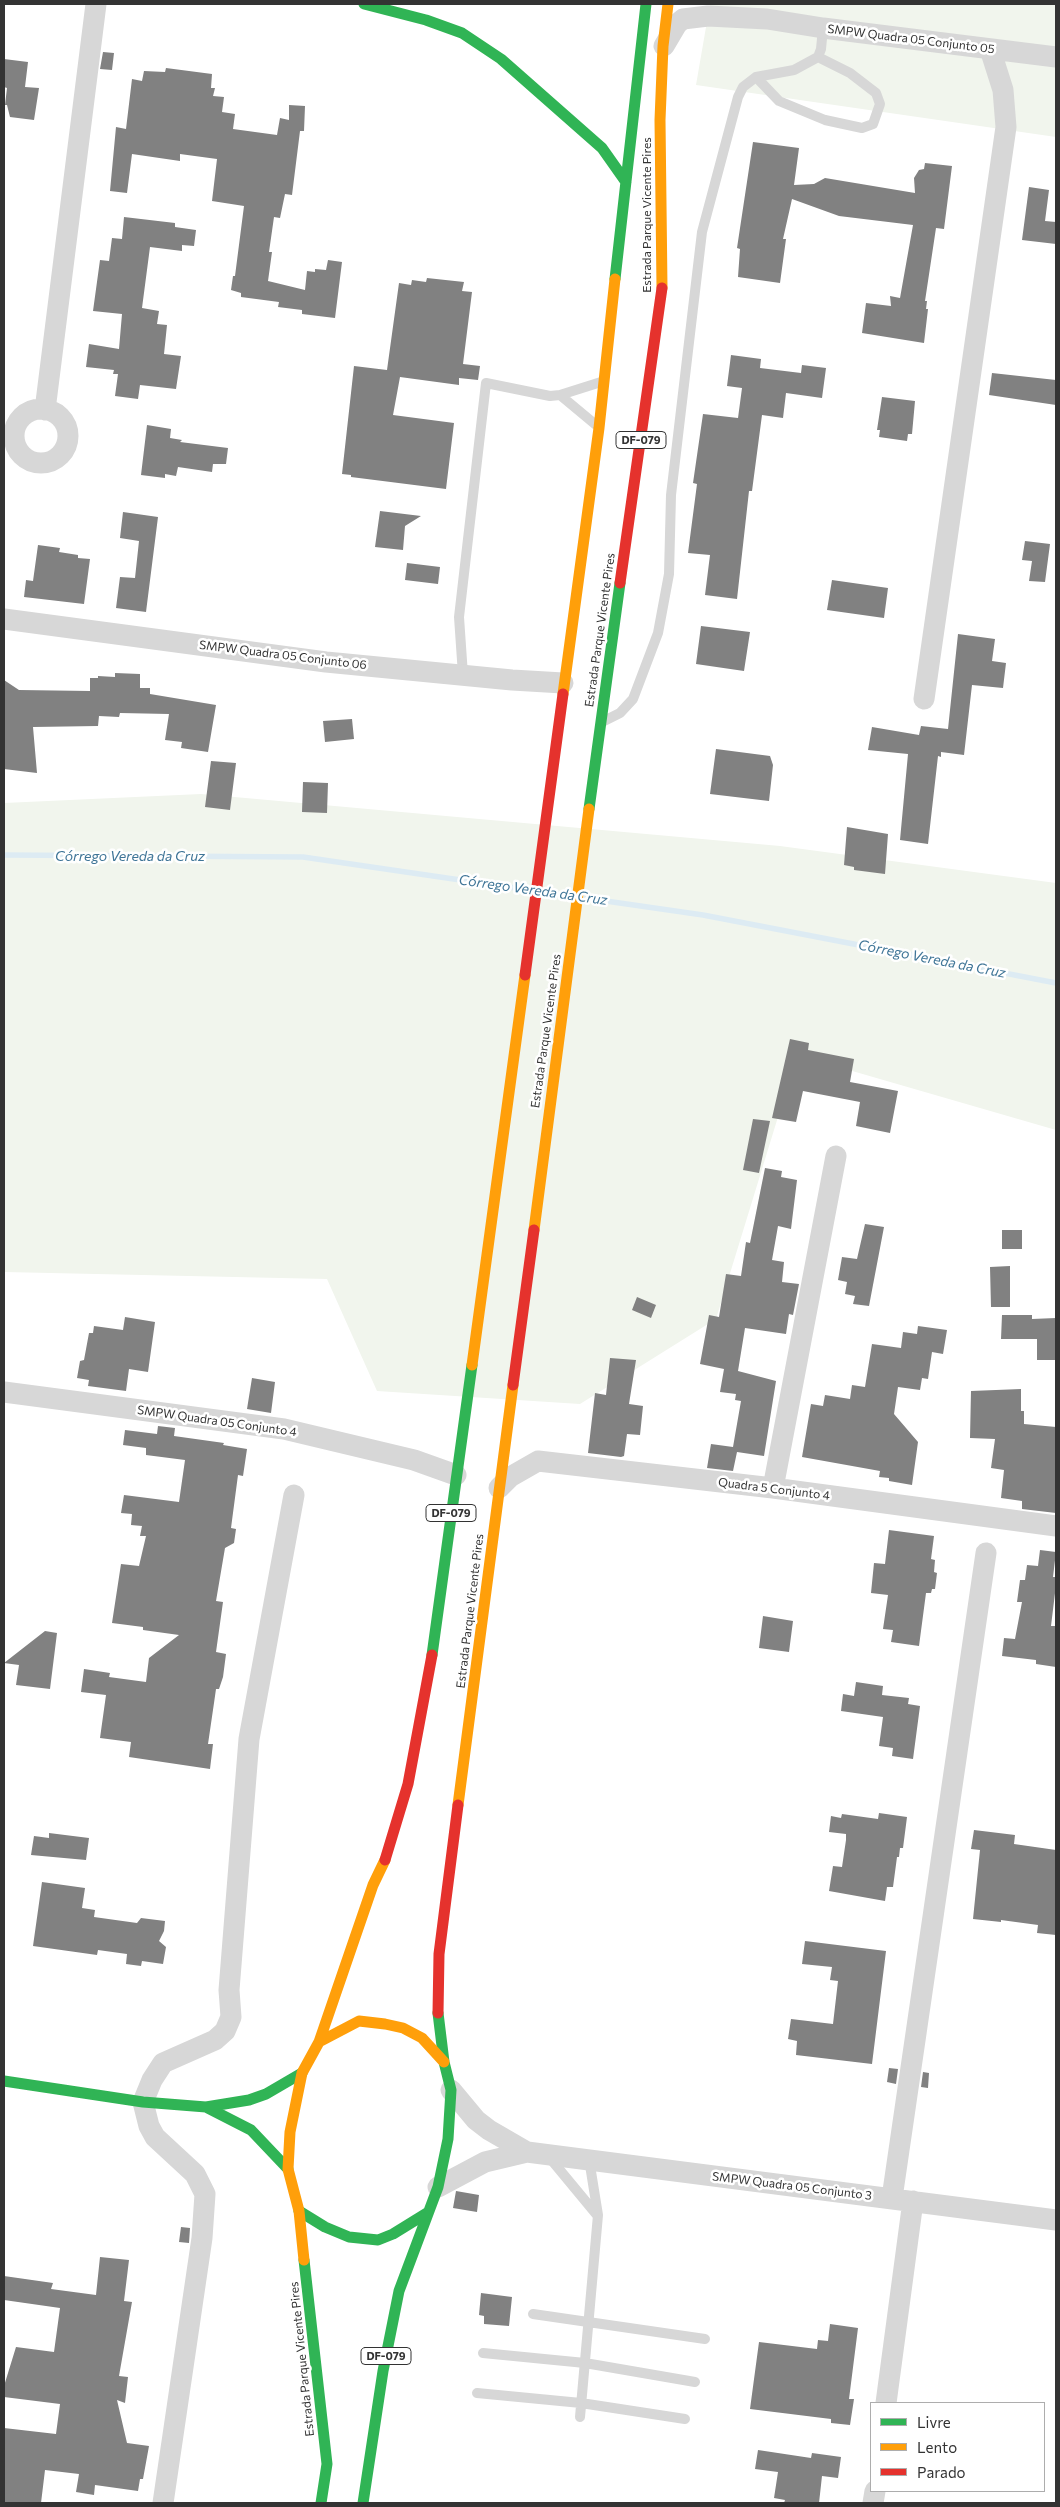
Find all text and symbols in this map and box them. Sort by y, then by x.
street label: SMPW Quadra 05 Conjunto 05 [827,22,995,56]
street label: Estrada Parque Vicente Pires [640,137,654,293]
road number: DF-079 [616,432,666,448]
street label: Estrada Parque Vicente Pires [582,552,618,708]
street label: SMPW Quadra 05 Conjunto 06 [198,638,368,672]
water label: Córrego Vereda da Cruz [55,848,205,864]
water label: Córrego Vereda da Cruz [458,871,608,909]
water label: Córrego Vereda da Cruz [857,936,1007,982]
street label: Estrada Parque Vicente Pires [528,953,564,1109]
street label: SMPW Quadra 05 Conjunto 4 [136,1403,298,1439]
street label: Quadra 5 Conjunto 4 [717,1475,831,1503]
road number: DF-079 [426,1505,476,1522]
street label: Estrada Parque Vicente Pires [453,1533,487,1689]
street label: SMPW Quadra 05 Conjunto 3 [711,2169,873,2203]
street label: Estrada Parque Vicente Pires [287,2281,317,2437]
road number: DF-079 [361,2348,411,2364]
legend [870,2402,1045,2492]
text: Livre [917,2413,951,2431]
text: Lento [917,2438,957,2456]
text: Parado [917,2463,966,2481]

